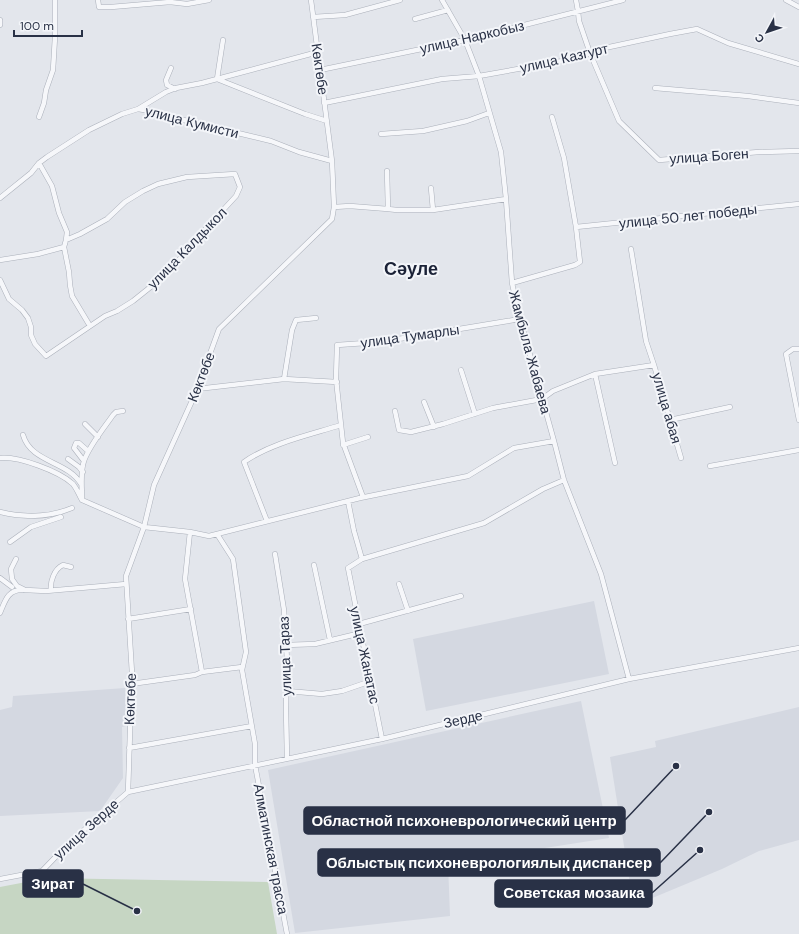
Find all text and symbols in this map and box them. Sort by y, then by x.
scale bar [14,12,82,38]
north arrow [747,12,787,52]
street label: улица Наркобыз [418,16,526,58]
text: 100 m [20,18,54,34]
text: С [751,31,767,46]
street label: улица Казгурт [518,39,611,77]
street label: Көктөбе [307,42,333,96]
street label: улица Кумисти [143,102,241,142]
street label: улица Боген [669,144,749,168]
street label: улица 50 лет победы [618,200,758,232]
street label: улица Калдыкол [144,203,230,293]
district label: Сәуле [384,257,438,281]
street label: Жамбыла Жабаева [505,288,555,416]
street label: улица Тумарлы [359,320,461,352]
street label: Көктөбе [183,349,219,405]
street label: улица абая [648,370,686,446]
street label: улица Жанатас [346,605,384,705]
street label: улица Тараз [275,616,295,696]
street label: Көктөбе [120,672,140,725]
street label: Зерде [442,706,485,732]
street label: Алматинская трасса [249,782,293,916]
street label: улица Зерде [50,795,123,863]
callout: Областной психоневрологический центр [304,807,625,834]
text: Областной психоневрологический центр [311,811,617,831]
callout: Облыстық психоневрологиялық диспансер [318,849,660,876]
text: Облыстық психоневрологиялық диспансер [326,853,652,873]
callout: Зират [23,870,83,897]
text: Зират [31,874,75,894]
callout: Советская мозаика [495,880,652,907]
text: Советская мозаика [503,883,645,903]

